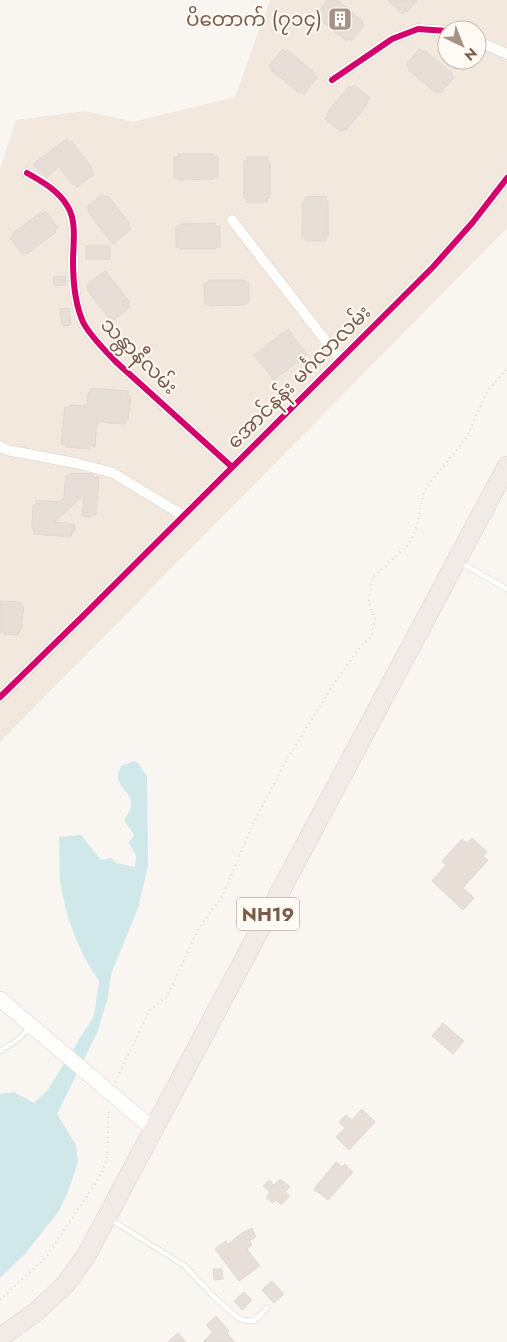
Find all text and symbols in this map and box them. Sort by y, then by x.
place label: ပိတောက် (၇၁၄) [186,5,322,35]
building icon: ပိတောက် (၇၁၄) [327,6,353,32]
north arrow [437,20,487,70]
text: N [460,43,482,66]
street label: အောင်နန်း မင်္ဂလာလမ်း [221,299,378,456]
street label: သန္တာနီလမ်း [93,311,184,402]
road number: NH19 [237,898,299,931]

